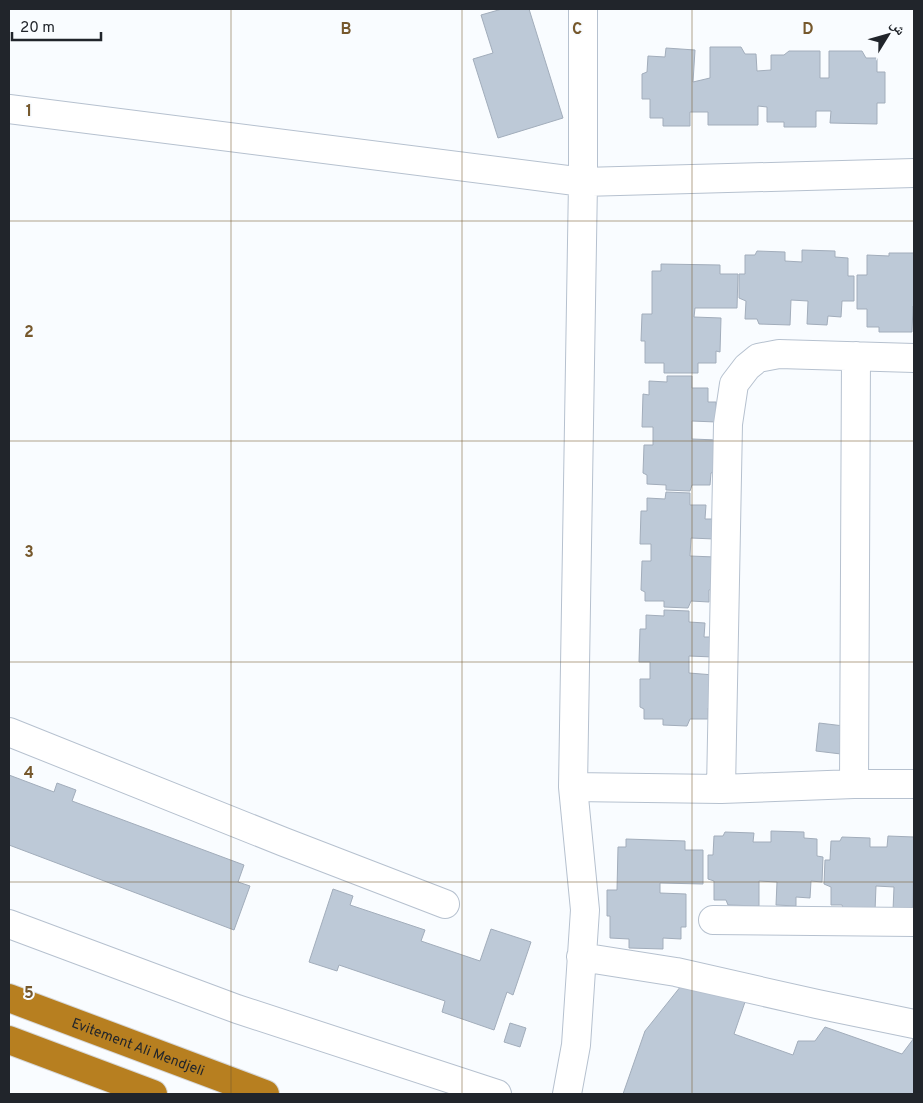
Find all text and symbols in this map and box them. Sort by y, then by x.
scale bar [12,10,101,42]
north arrow [863,10,913,60]
text: ش [886,17,909,39]
text: 20 m [20,19,55,38]
text: B [340,20,352,40]
text: C [572,20,582,40]
text: D [802,20,814,40]
text: 1 [26,102,32,122]
text: 2 [24,323,34,343]
text: 3 [24,543,34,563]
text: 4 [24,764,34,784]
text: 5 [24,984,34,1004]
street label: Evitement Ali Mendjeli [69,1015,206,1080]

